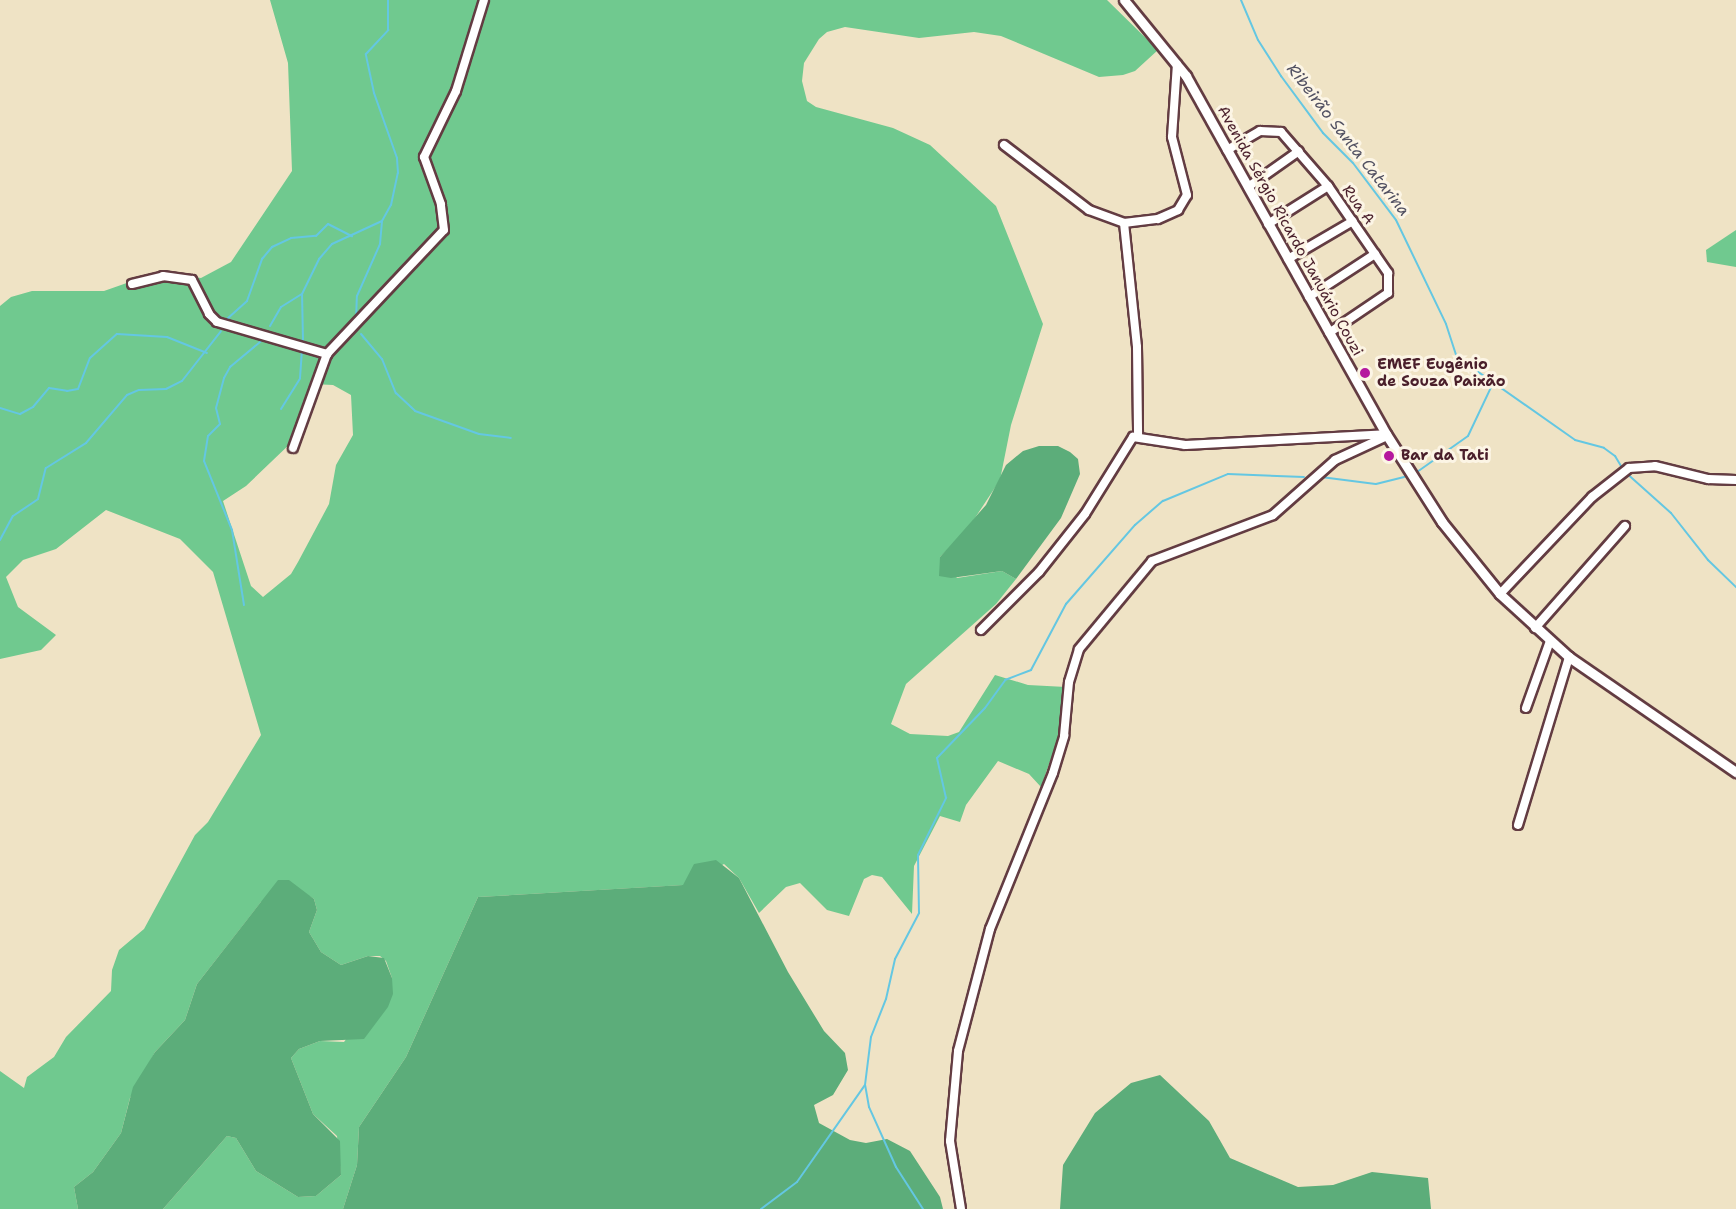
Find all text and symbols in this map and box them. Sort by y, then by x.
water label: Ribeirão Santa Catarina [1283,60,1413,220]
street label: Avenida Sérgio Ricardo Januário Couzi [1213,103,1367,359]
street label: Rua A [1338,182,1378,228]
place label: EMEF Eugênio de Souza Paixão [1377,355,1505,390]
marker: EMEF Eugênio de Souza Paixão [1358,366,1372,380]
place label: Bar da Tati [1401,447,1489,465]
marker: Bar da Tati [1382,449,1396,463]

